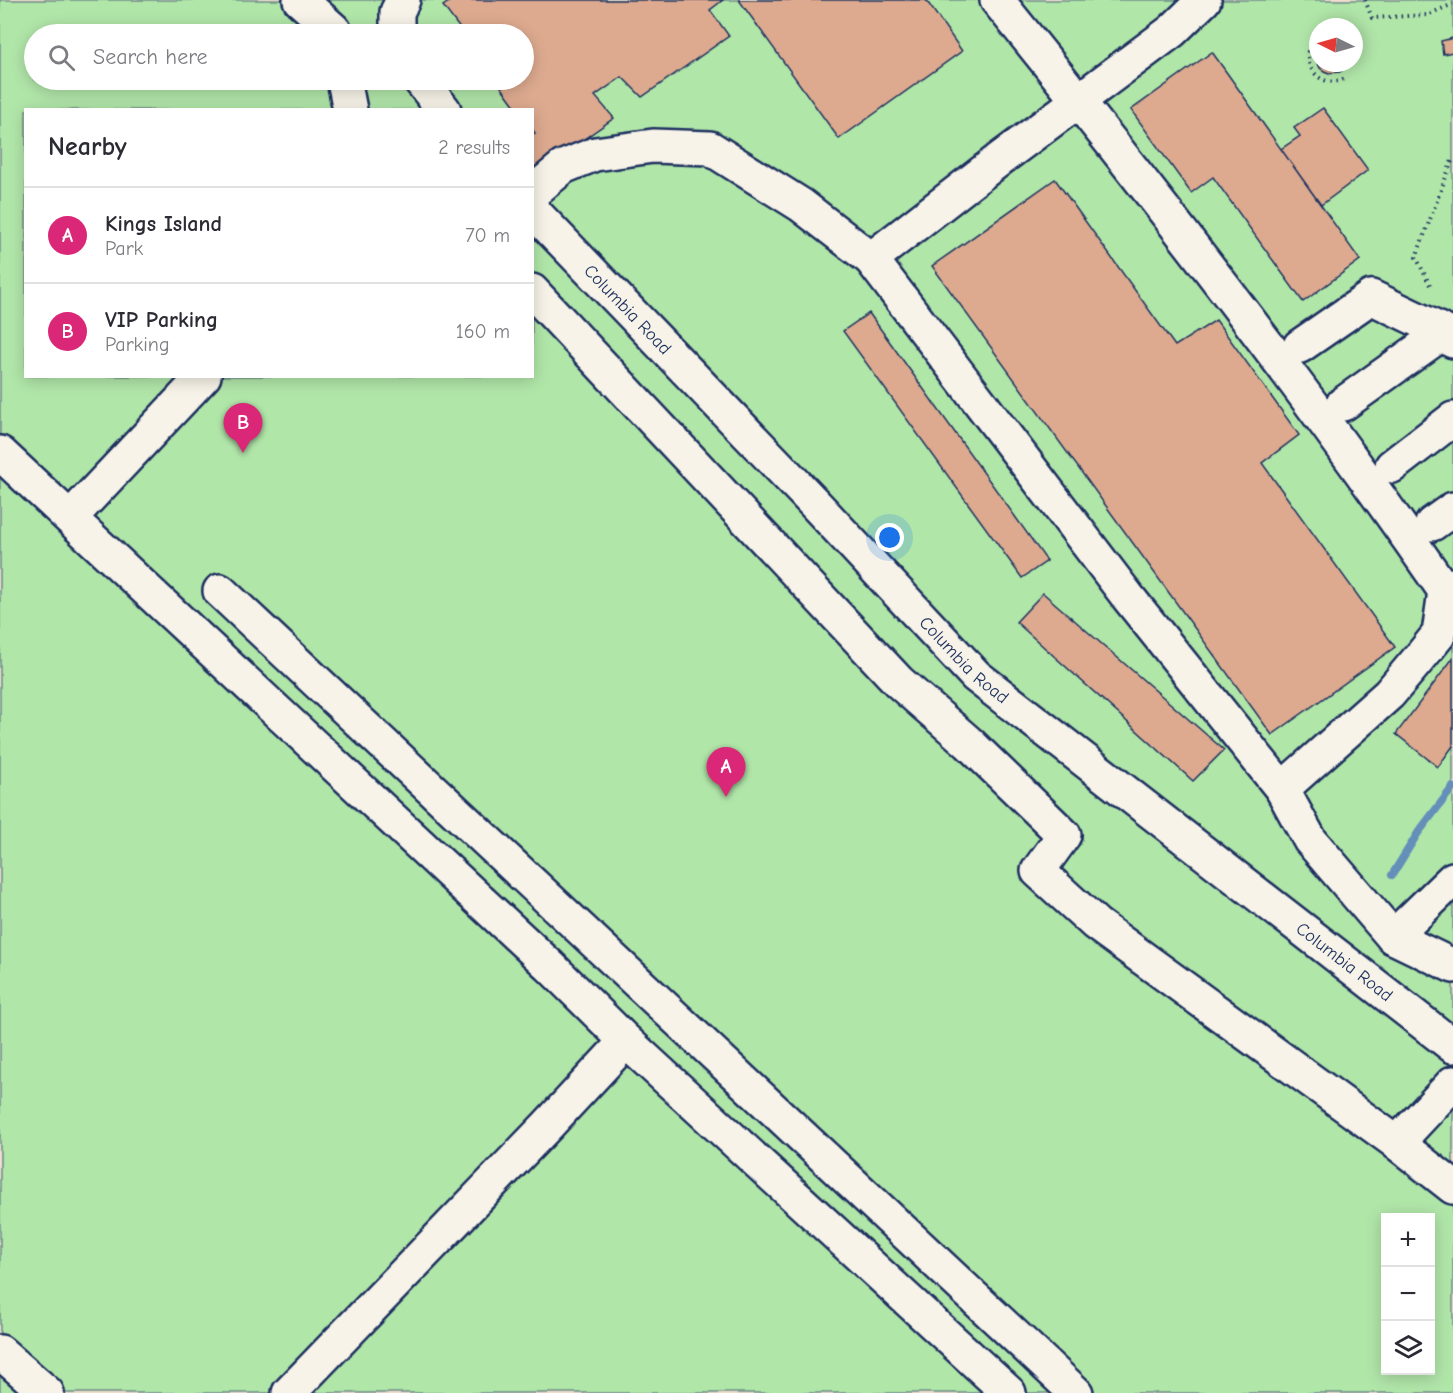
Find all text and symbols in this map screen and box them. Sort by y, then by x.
north arrow [1309,18,1363,72]
search box [24,24,534,90]
icon: search [45,41,78,74]
text: Search here [93,44,208,70]
text: Nearby [48,132,127,162]
text: 2 results [438,136,510,159]
text: Kings Island [105,211,222,237]
text: A [62,224,73,247]
text: 70 m [465,224,510,247]
text: Park [105,237,143,260]
street label: Columbia Road [579,260,675,359]
text: VIP Parking [105,307,218,333]
text: B [61,320,74,343]
text: 160 m [456,320,510,343]
text: Parking [105,333,170,356]
pin: B [224,404,262,453]
your location [875,523,904,552]
street label: Columbia Road [915,612,1013,708]
pin: A [706,748,746,797]
street label: Columbia Road [1292,918,1397,1006]
map controls [1381,1213,1435,1375]
button: + [1381,1213,1435,1267]
button: − [1381,1267,1435,1321]
button: layers [1381,1321,1435,1375]

